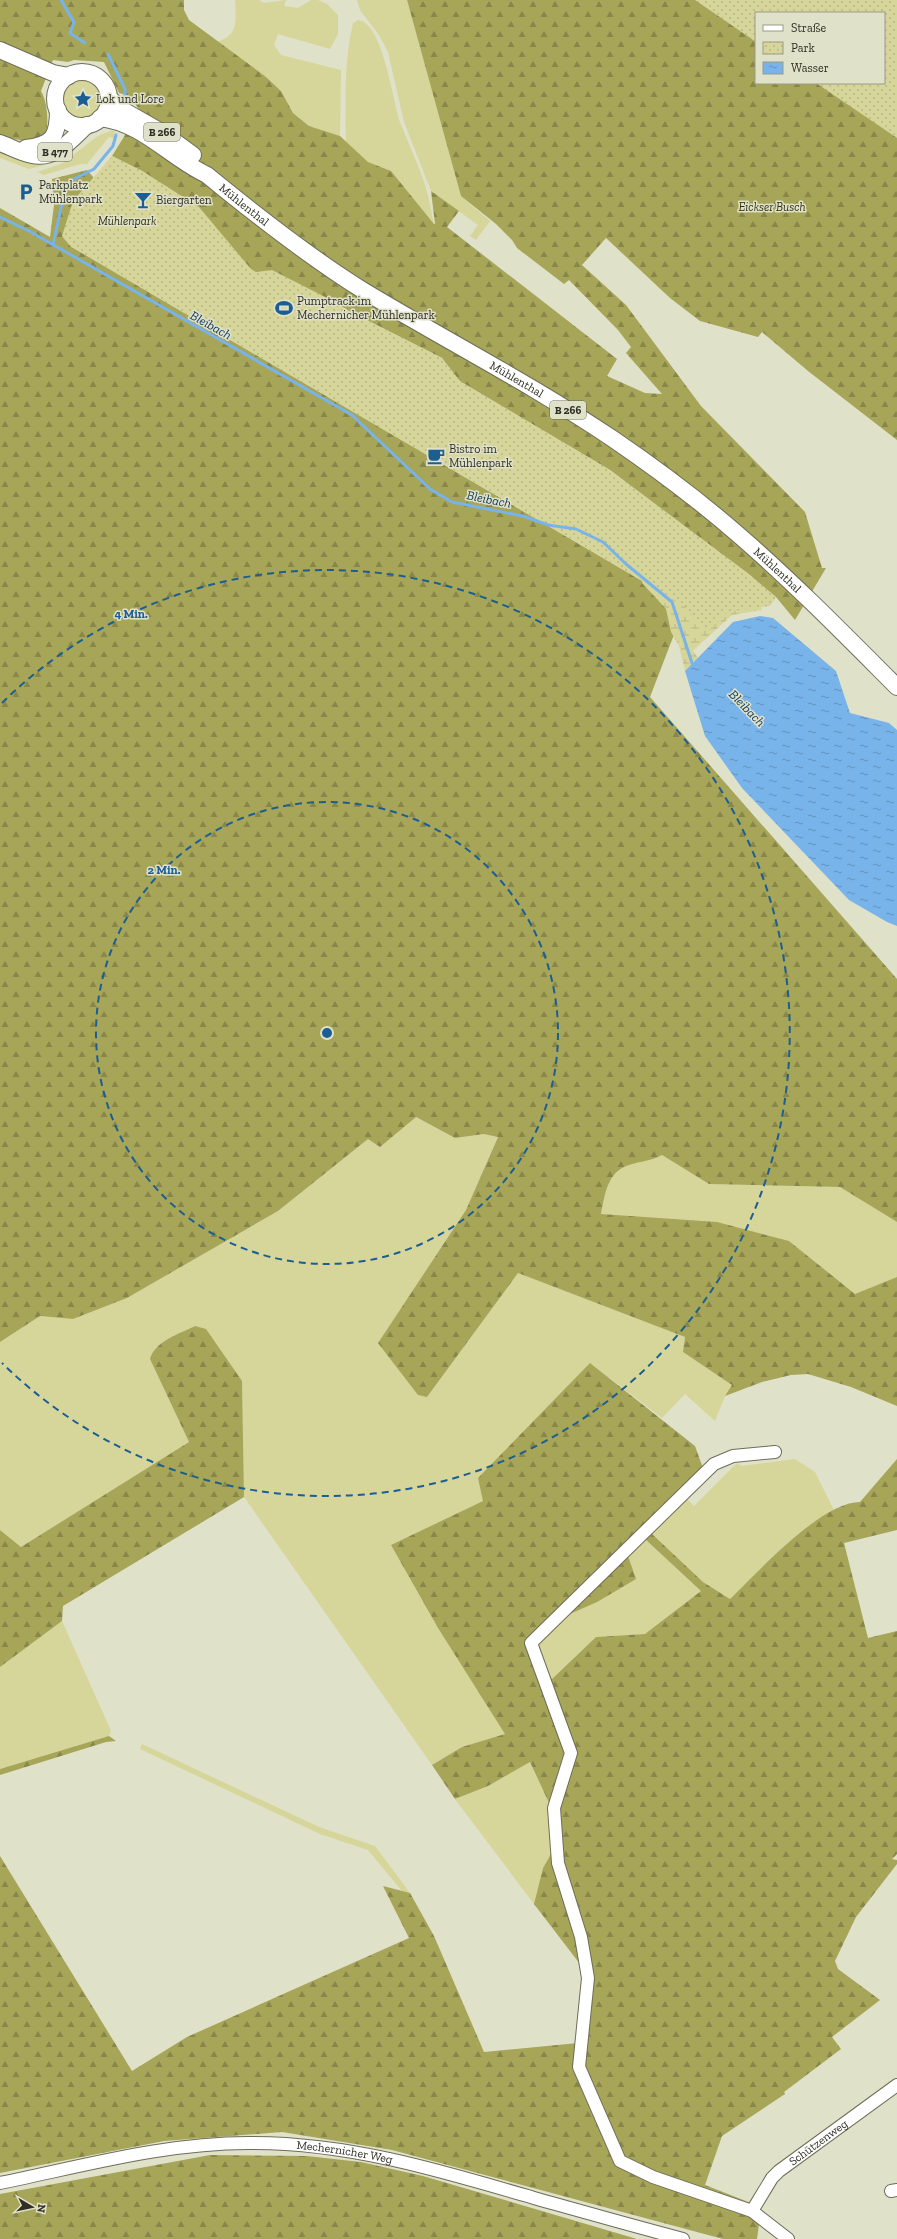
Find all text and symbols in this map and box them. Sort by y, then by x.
legend [755,12,885,84]
text: Straße [791,21,827,35]
text: Park [791,41,816,55]
text: Wasser [791,61,829,75]
place icon: Lok und Lore [73,89,93,109]
place label: Lok und Lore [96,92,164,106]
road number: B 266 [144,123,180,141]
road number: B 477 [38,143,72,161]
place label: Parkplatz Mühlenpark [39,178,103,206]
street label: Mühlenthal [216,181,272,229]
parking icon: Parkplatz Mühlenpark [16,182,36,202]
bar icon: Biergarten [133,190,153,210]
place label: Biergarten [156,193,212,207]
park label: Eickser Busch [738,200,806,214]
park label: Mühlenpark [98,214,157,228]
place label: Pumptrack im Mechernicher Mühlenpark [297,294,435,322]
sports icon: Pumptrack im Mechernicher Mühlenpark [274,298,294,318]
water label: Bleibach [188,307,235,343]
street label: Mühlenthal [487,358,546,400]
road number: B 266 [550,401,586,419]
place label: Bistro im Mühlenpark [449,442,513,470]
cafe icon: Bistro im Mühlenpark [426,446,446,466]
water label: Bleibach [465,487,513,511]
street label: Mühlenthal [751,545,804,596]
text: 4 Min. [114,607,148,621]
water label: Bleibach [726,687,768,730]
text: 2 Min. [148,863,181,877]
centre of rings [320,1026,334,1040]
street label: Schützenweg [786,2116,851,2168]
street label: Mechernicher Weg [296,2138,395,2167]
north arrow [12,2187,52,2227]
text: N [34,2203,48,2214]

